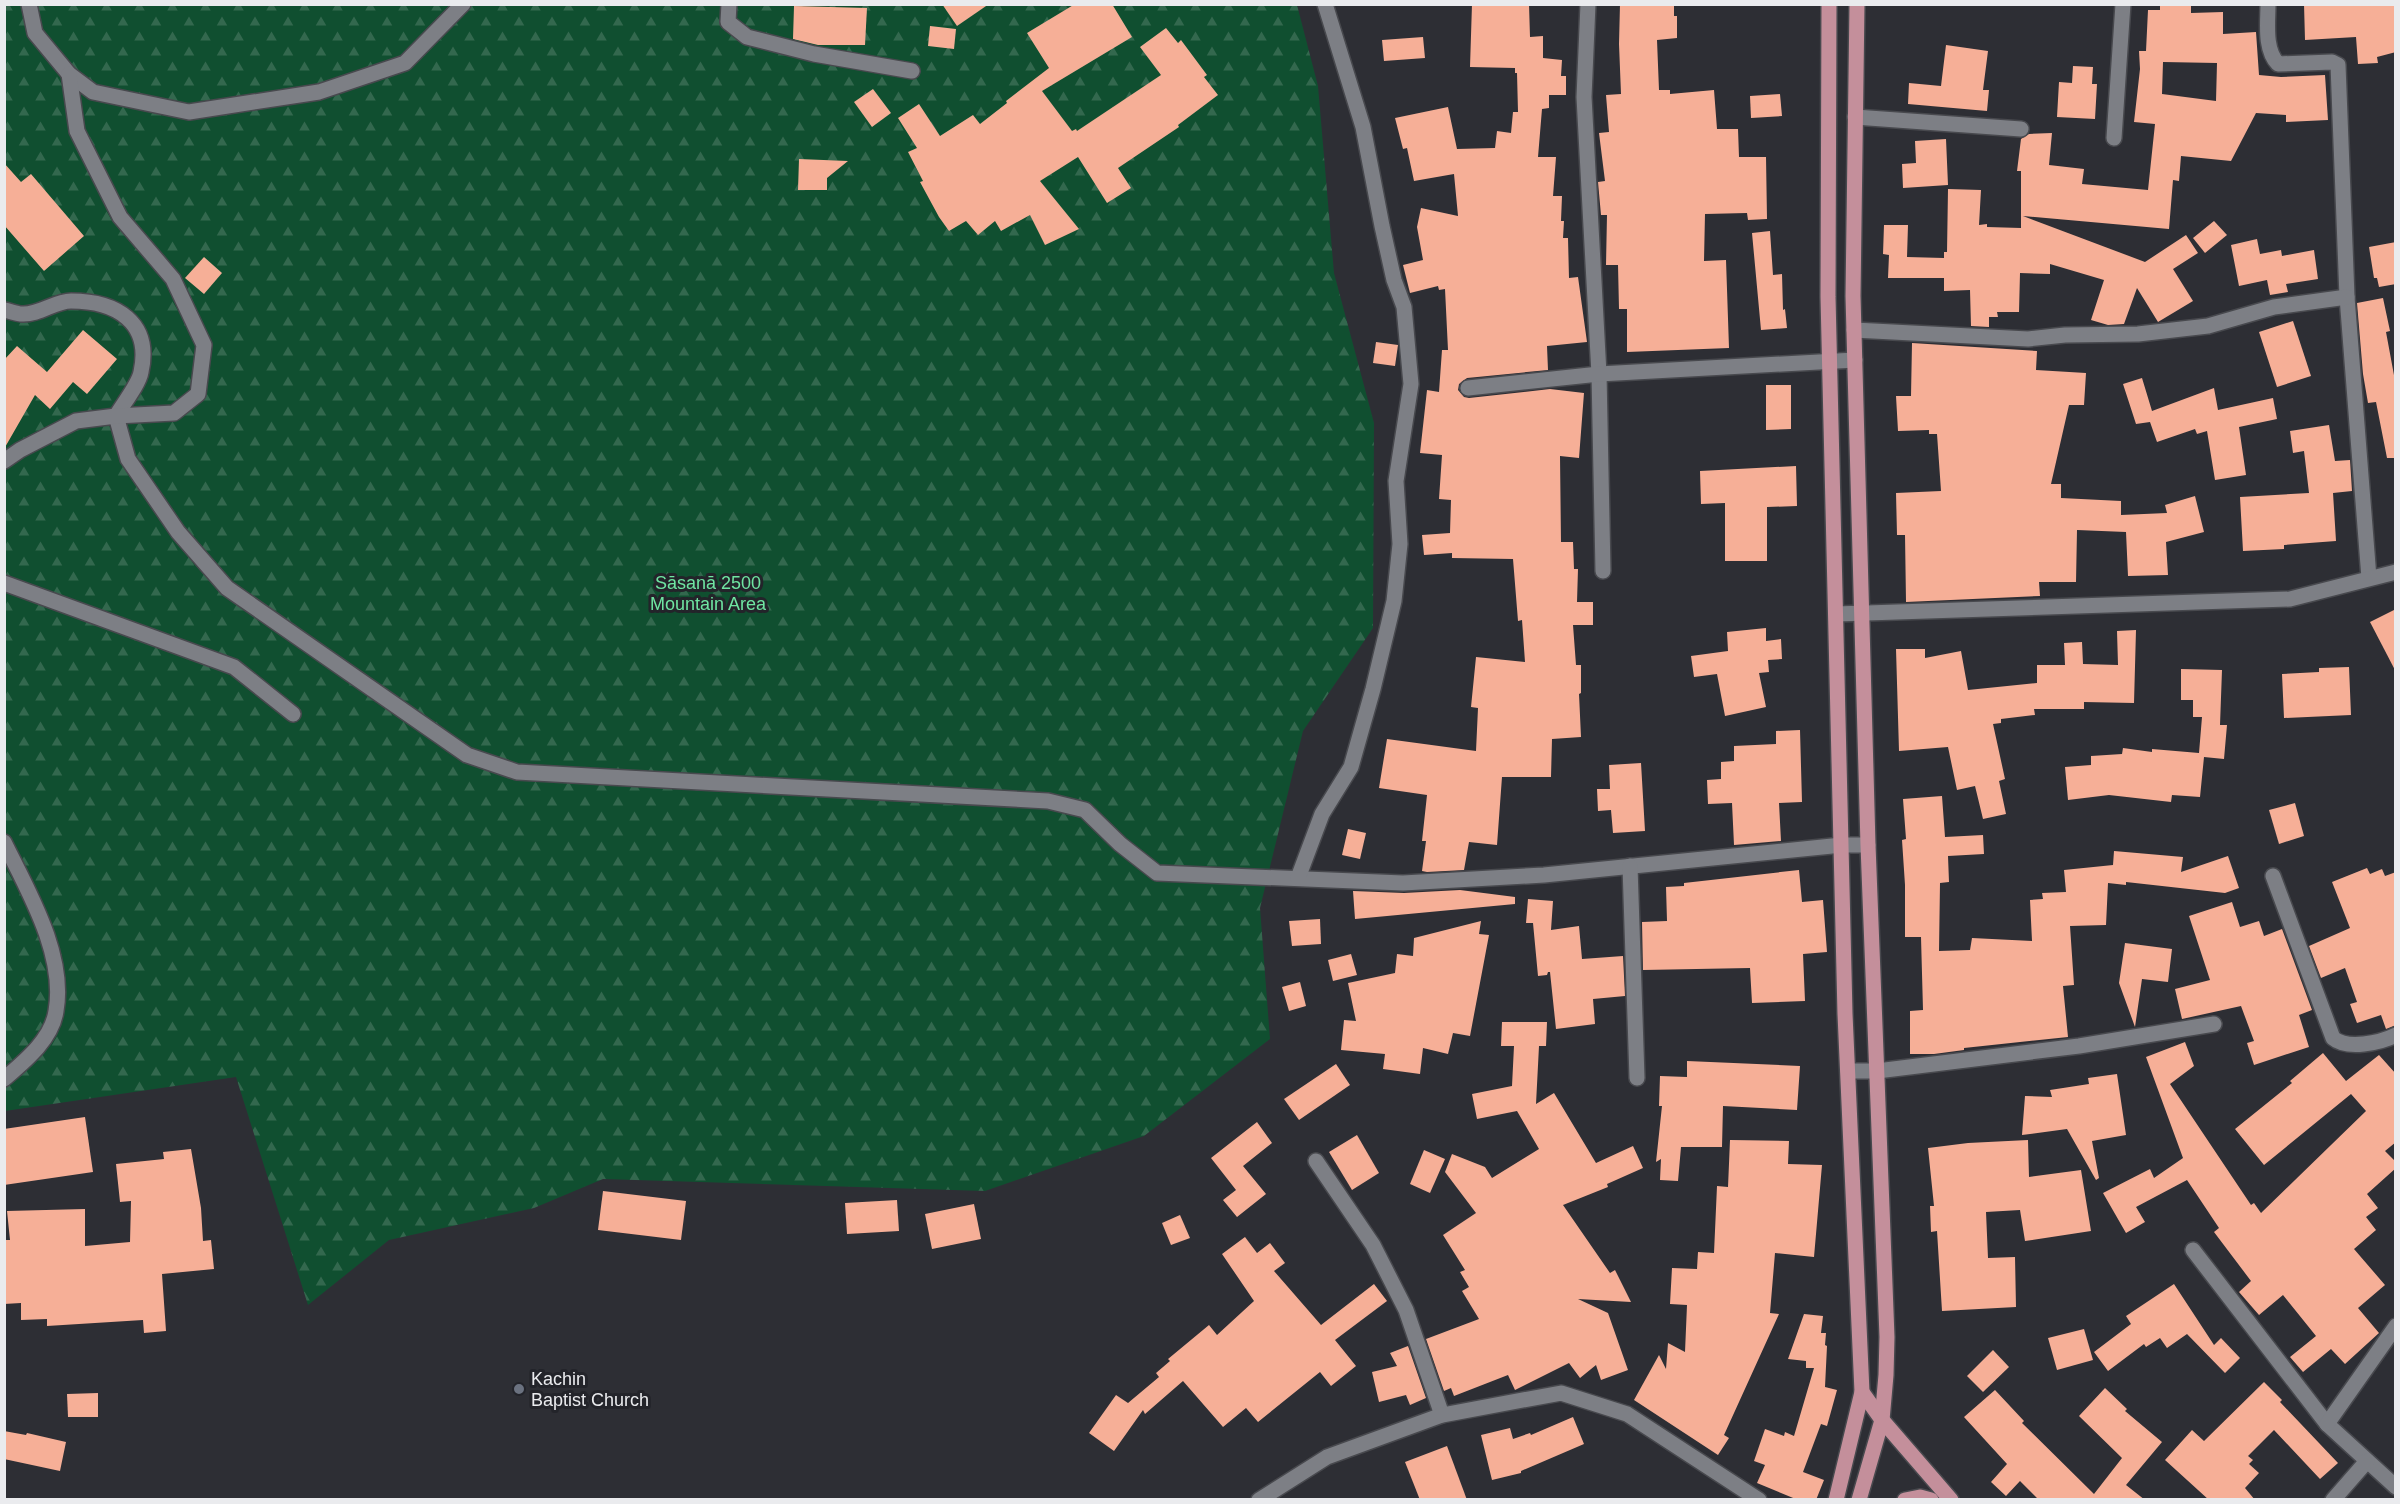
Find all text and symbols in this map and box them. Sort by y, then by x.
park label: Sāsanā 2500 Mountain Area [650,573,767,614]
place label: Kachin Baptist Church [531,1369,649,1410]
marker: Kachin Baptist Church [512,1382,526,1396]

